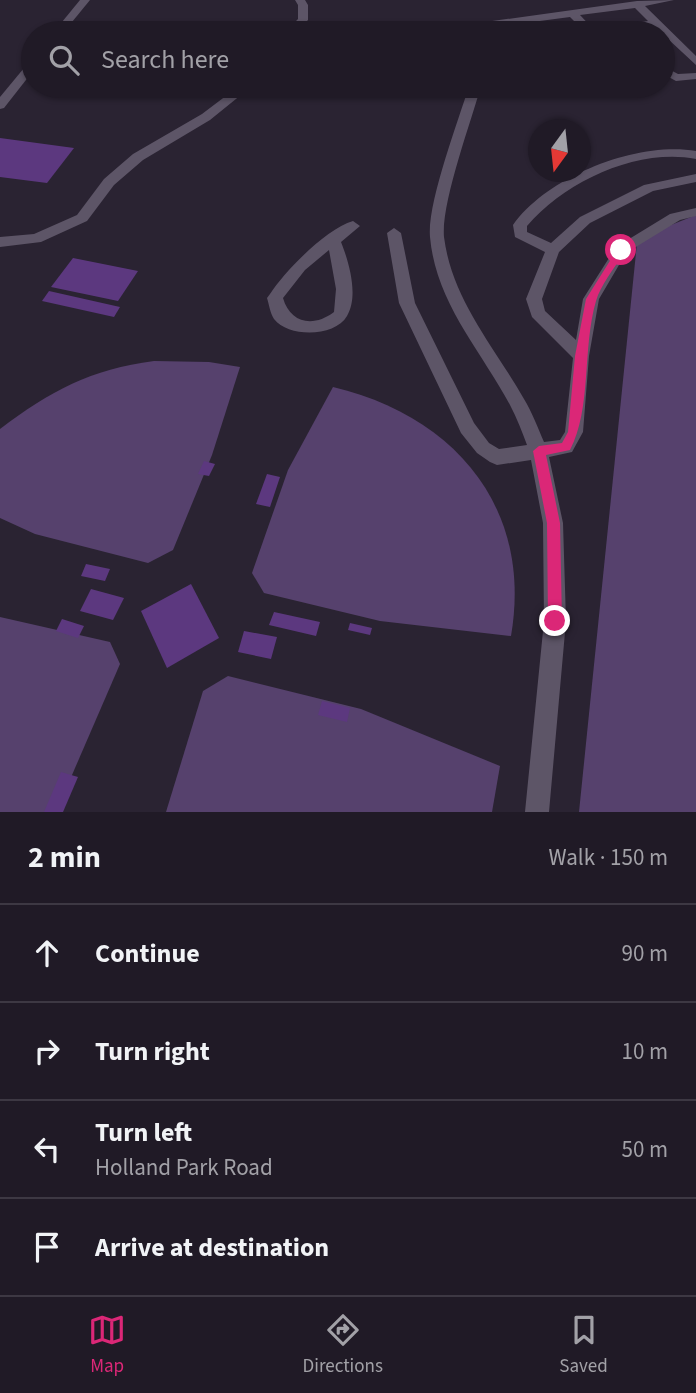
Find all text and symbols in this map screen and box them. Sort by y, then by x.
search box [21,21,675,98]
icon: search [45,41,83,79]
text: Search here [101,41,229,78]
north arrow [528,119,591,182]
route start [605,234,636,265]
route end [539,605,570,636]
text: 2 min [28,836,101,879]
text: Walk · 150 m [549,841,668,874]
icon: ahead [28,934,66,972]
text: Continue [95,935,200,972]
text: 90 m [621,937,668,970]
icon: right [28,1032,66,1070]
text: Turn right [95,1033,210,1070]
text: 10 m [621,1035,668,1068]
text: Turn left [95,1114,192,1151]
icon: left [28,1130,66,1168]
text: 50 m [621,1133,668,1166]
text: Holland Park Road [95,1151,273,1184]
icon: arrive [28,1228,66,1266]
text: Arrive at destination [95,1229,329,1266]
tab: Map [88,1311,126,1380]
tab: Directions [303,1311,383,1380]
tab: Saved [559,1311,608,1380]

